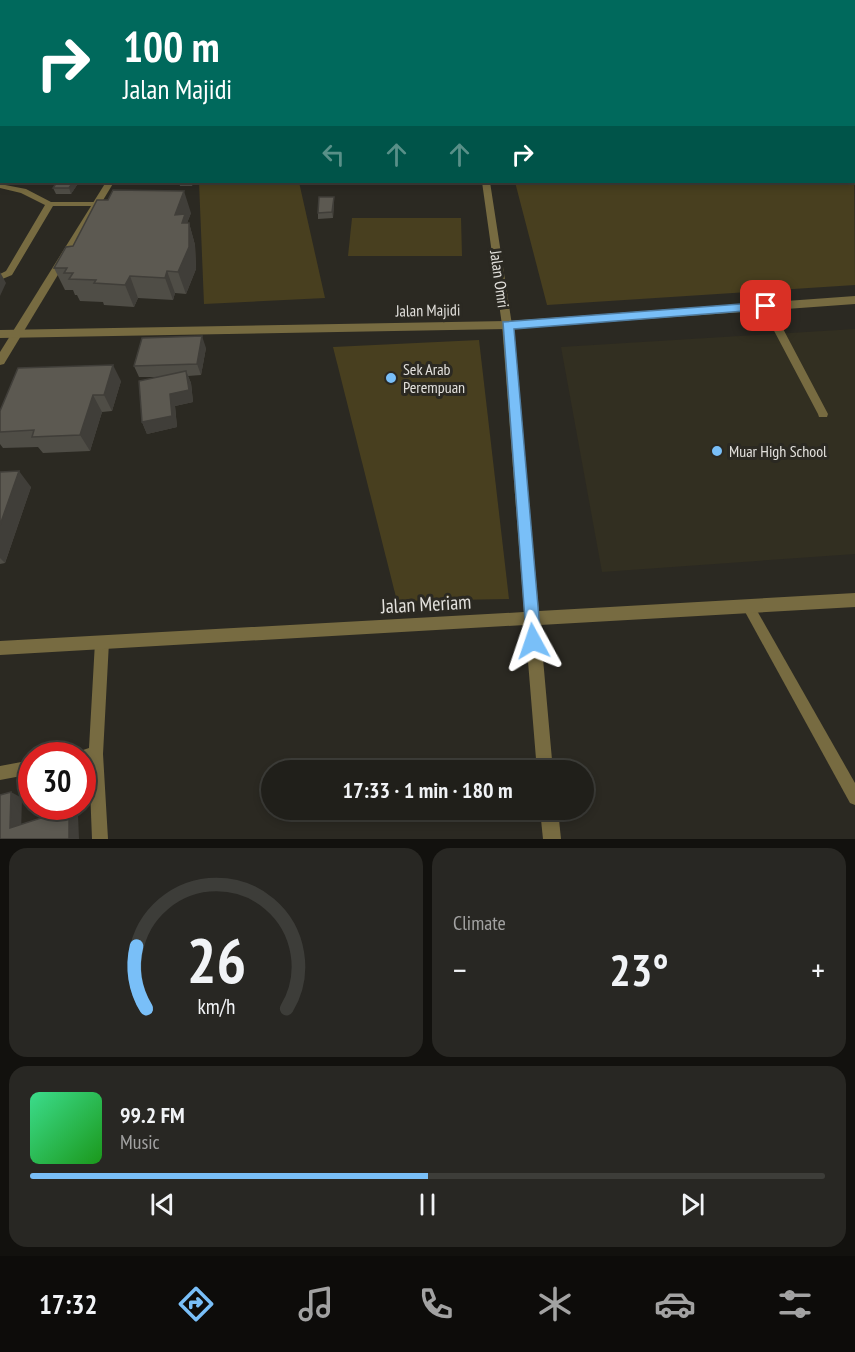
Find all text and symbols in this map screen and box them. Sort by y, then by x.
text: 100 m [123,19,220,74]
icon: right [24,24,102,102]
text: Jalan Majidi [123,72,232,106]
icon: left [317,138,350,171]
icon: ahead [380,138,413,171]
icon: ahead [443,138,476,171]
icon: right [506,138,539,171]
street label: Jalan Omri [486,248,514,309]
pin [740,280,791,331]
icon: arrive [749,289,782,322]
street label: Jalan Majidi [394,299,461,321]
place label: Sek Arab Perempuan [403,359,465,397]
marker: Sek Arab Perempuan [384,371,398,385]
place label: Muar High School [729,441,827,461]
marker: Muar High School [710,444,724,458]
street label: Jalan Meriam [379,589,472,619]
position arrow [501,609,565,673]
speed limit sign: 30 [18,742,96,820]
text: 17:33 · 1 min · 180 m [342,776,513,804]
text: Climate [453,910,506,936]
text: 26 [186,919,246,1000]
text: 23° [609,940,669,998]
text: − [453,948,467,991]
text: + [811,948,825,991]
text: km/h [197,993,235,1021]
text: 99.2 FM [120,1101,185,1129]
text: Music [120,1129,160,1155]
icon: previous [146,1188,179,1221]
icon: pause [411,1188,444,1221]
icon: next [676,1188,709,1221]
icon: directions [175,1283,217,1325]
icon: music [295,1283,337,1325]
icon: phone [415,1283,457,1325]
icon: climate [534,1283,576,1325]
icon: car [654,1283,696,1325]
icon: filters [774,1283,816,1325]
text: 17:32 [39,1287,97,1321]

